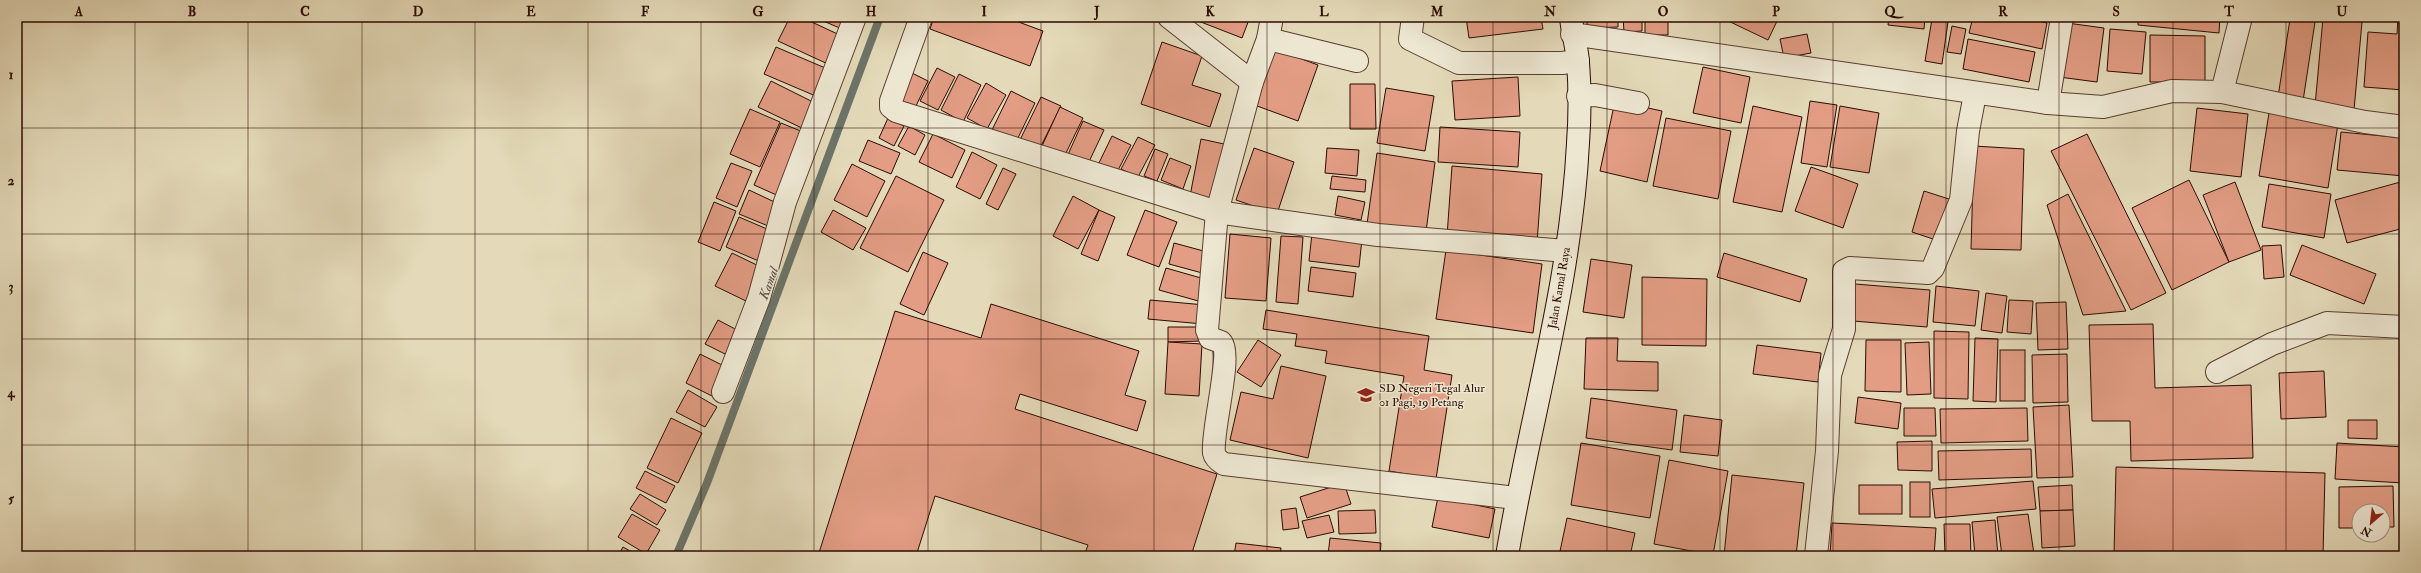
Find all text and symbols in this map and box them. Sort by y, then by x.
text: A [74,4,84,20]
text: B [188,4,196,20]
text: C [300,4,310,20]
text: D [413,4,424,20]
text: E [526,4,536,20]
text: F [641,4,650,20]
text: G [753,4,764,20]
text: H [866,4,877,20]
text: I [981,4,987,20]
text: J [1093,4,1100,21]
text: K [1205,4,1215,20]
text: L [1319,4,1329,20]
text: M [1430,4,1444,20]
text: N [1543,4,1556,20]
text: O [1658,4,1669,20]
text: P [1772,4,1780,20]
text: Q [1885,4,1905,20]
text: R [1998,4,2008,20]
text: S [2112,4,2120,20]
text: T [2223,4,2234,20]
text: U [2337,4,2348,20]
text: 1 [9,67,14,83]
text: 2 [8,173,15,189]
street label: Jalan Kamal Raya [1545,245,1574,331]
water label: Kamal [755,264,782,303]
text: 3 [9,279,14,295]
place label: SD Negeri Tegal Alur 01 Pagi, 19 Petang [1379,381,1485,410]
text: 4 [6,385,15,401]
school or university icon: SD Negeri Tegal Alur 01 Pagi, 19 Petang [1356,385,1376,405]
text: 5 [8,491,14,507]
north arrow [2351,503,2391,543]
text: N [2358,523,2375,540]

